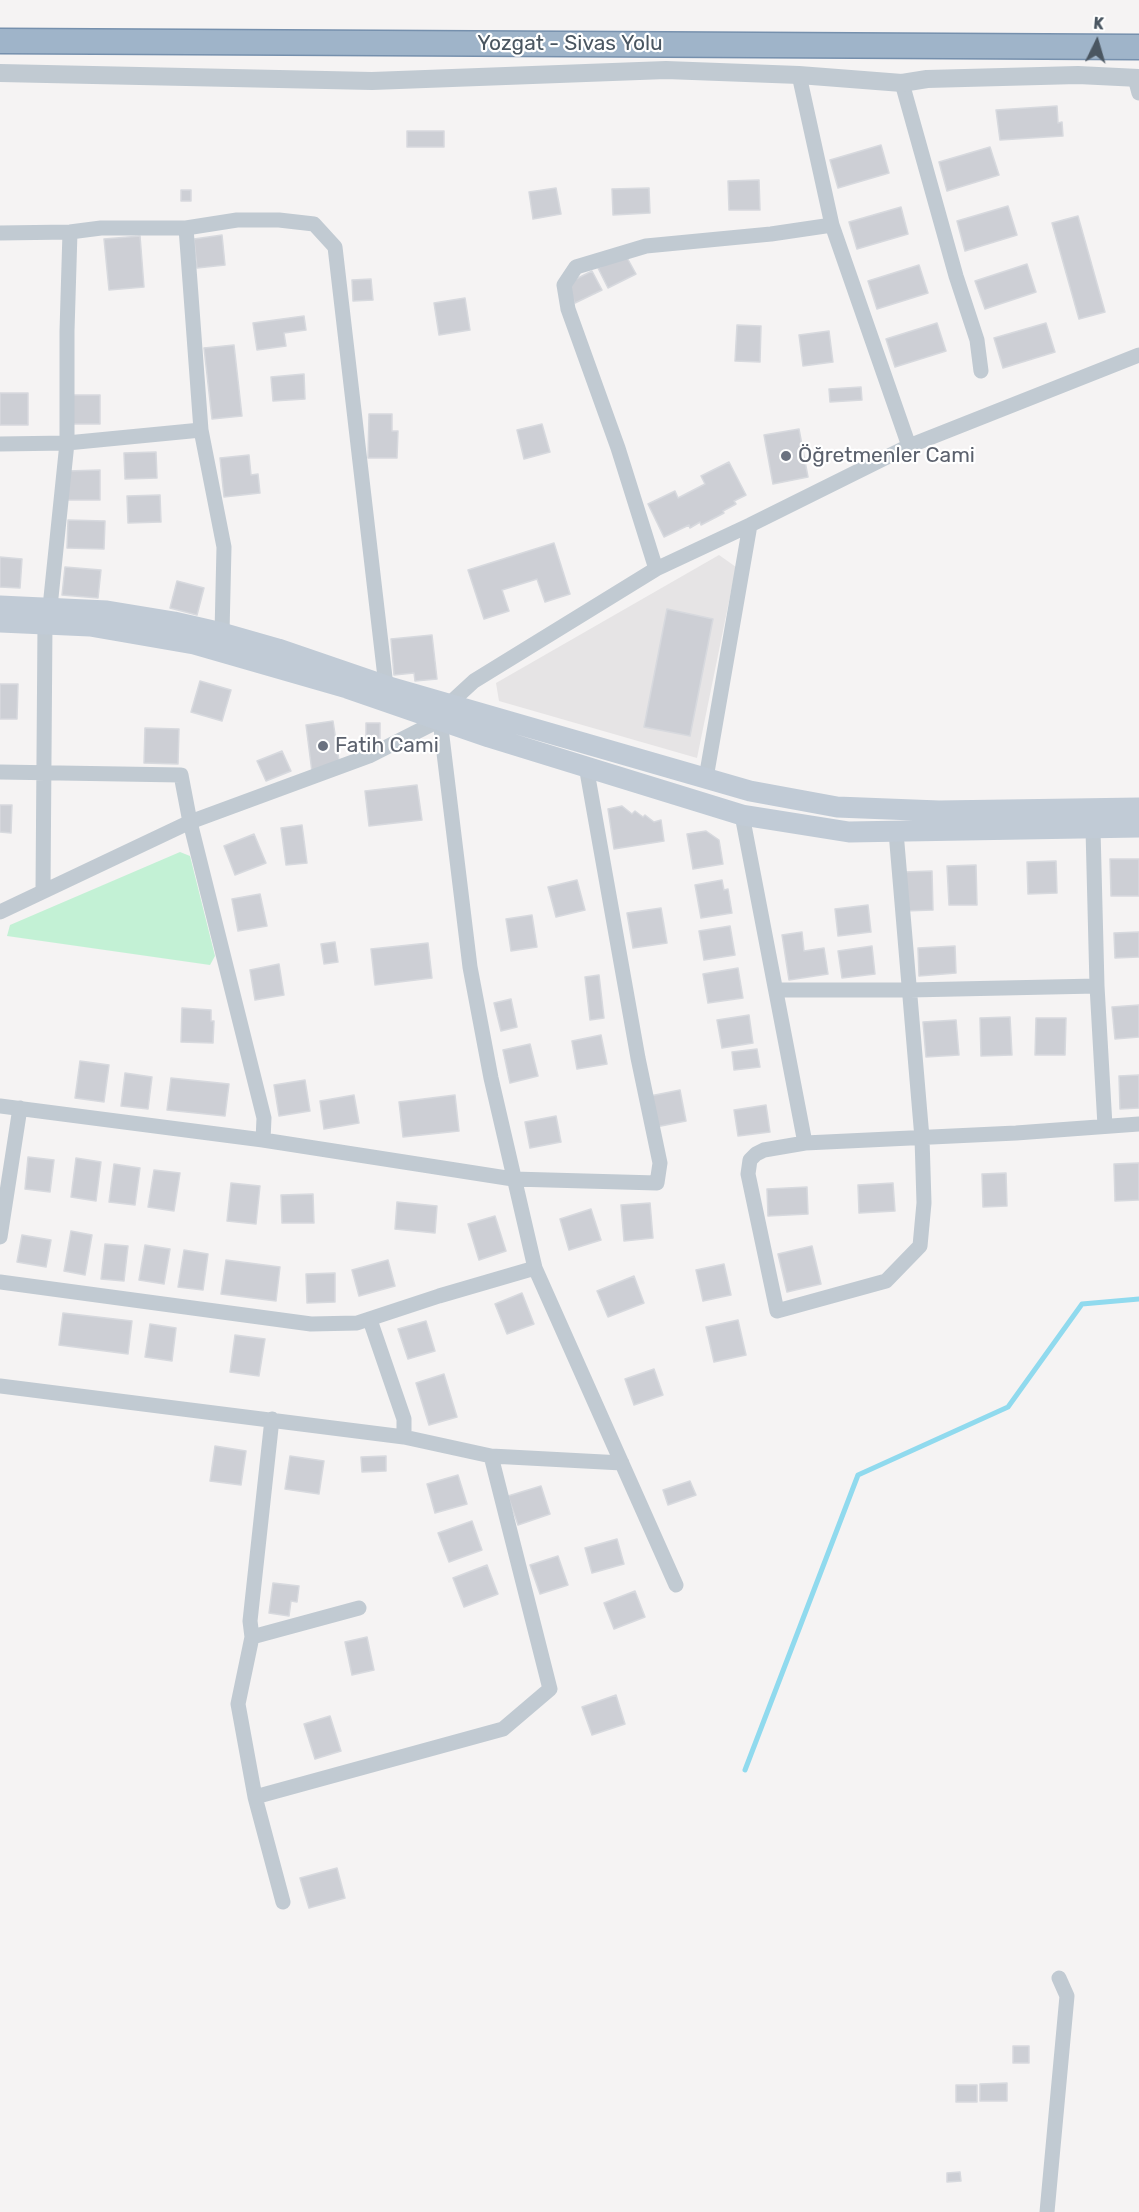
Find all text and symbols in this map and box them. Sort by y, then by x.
north arrow [1067,12,1127,72]
text: K [1092,14,1105,33]
street label: Yozgat - Sivas Yolu [477,31,663,57]
place label: Öğretmenler Cami [798,443,975,469]
marker: Öğretmenler Cami [779,449,793,463]
place label: Fatih Cami [335,733,439,759]
marker: Fatih Cami [316,739,330,753]

